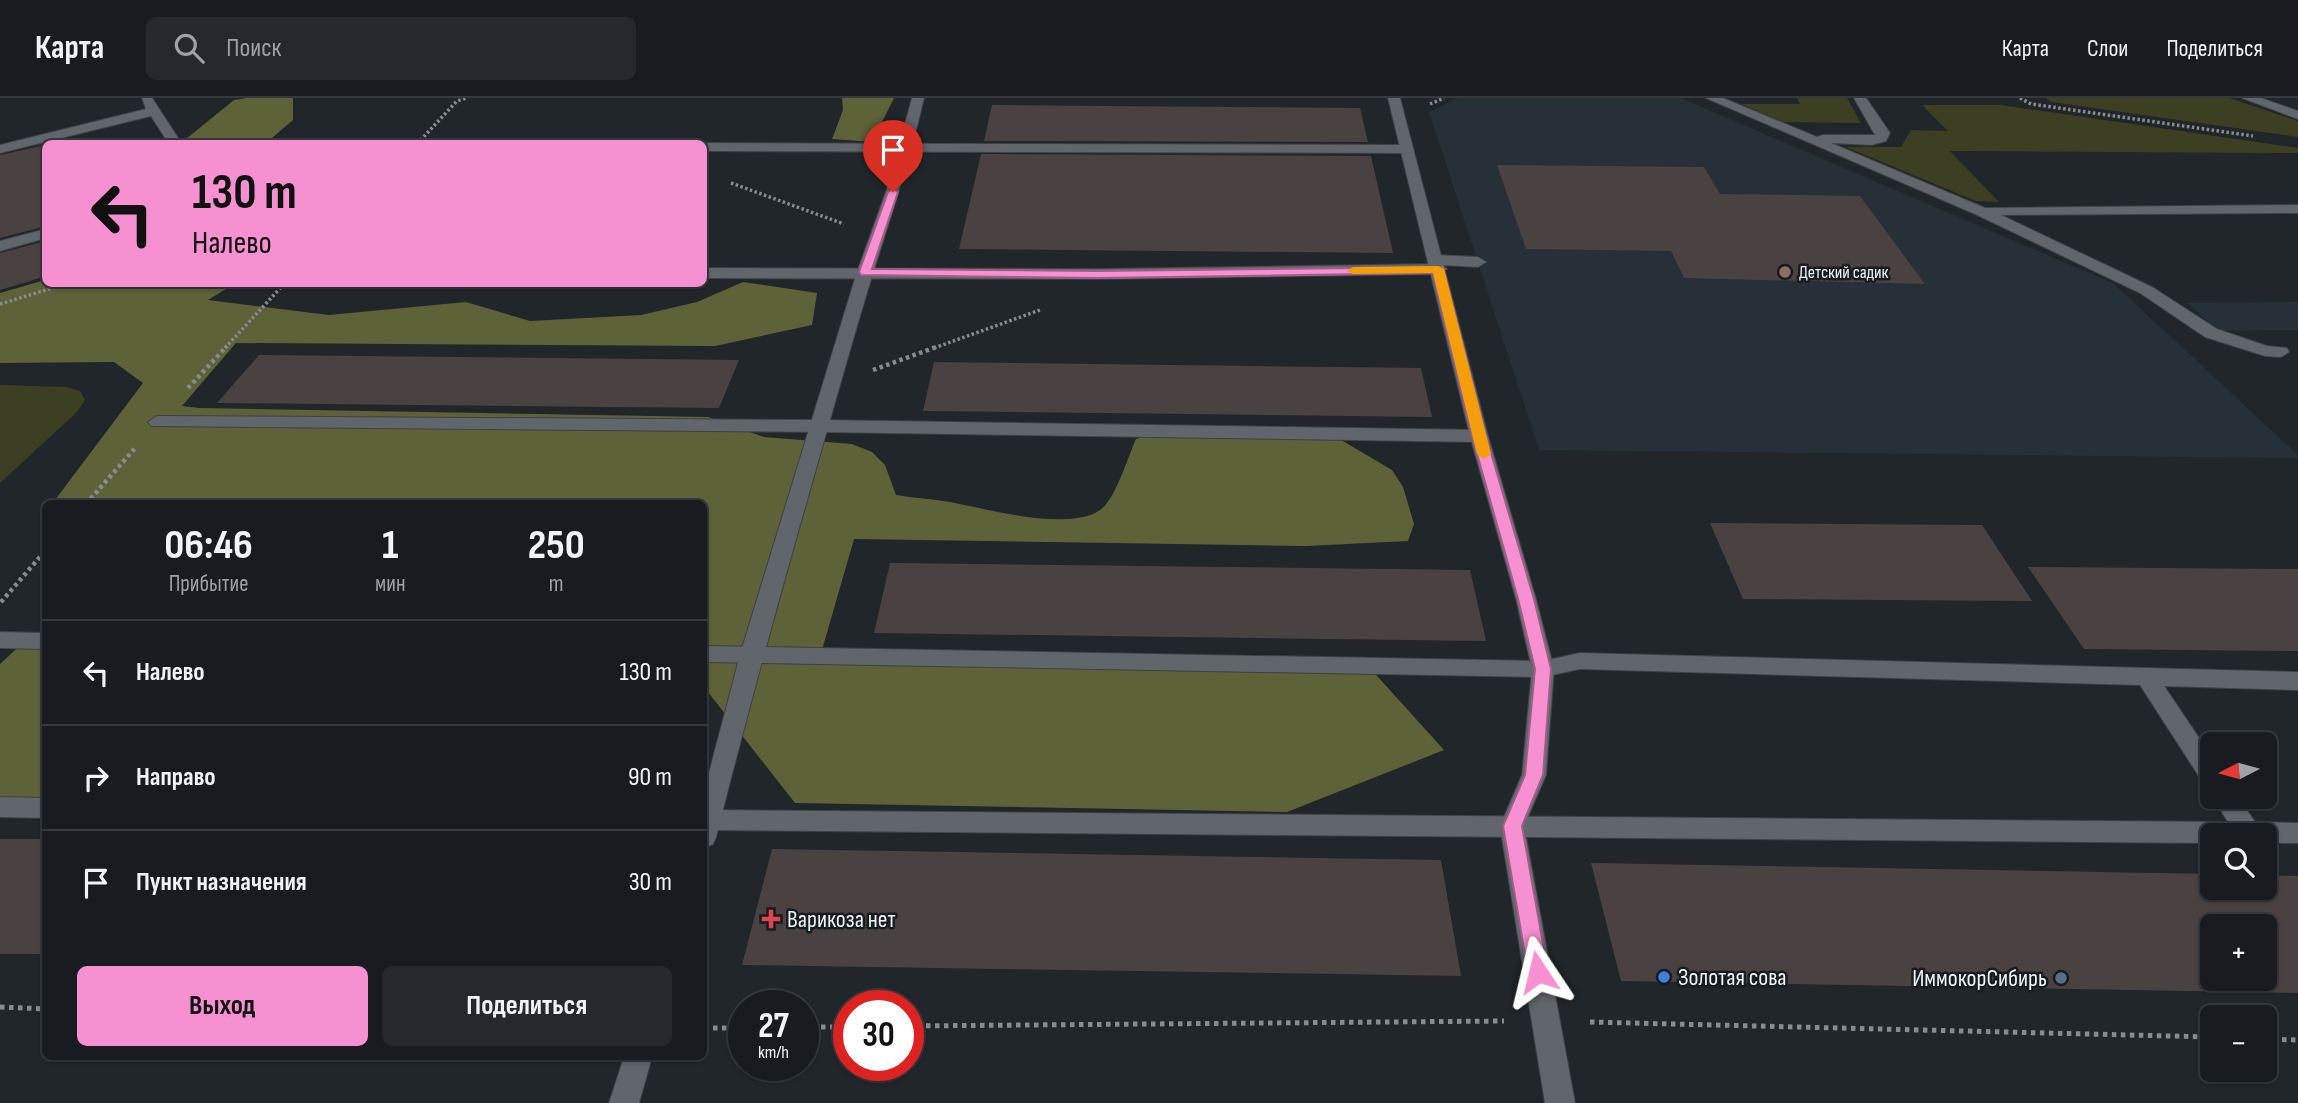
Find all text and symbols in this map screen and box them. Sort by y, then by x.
search box [146,17,636,80]
text: Карта [35,28,104,68]
icon: search [170,29,208,67]
text: Поиск [226,33,281,64]
text: Карта [2002,34,2049,63]
text: Слои [2087,34,2128,63]
text: Поделиться [2166,34,2263,63]
pin [863,120,923,192]
icon: arrive [874,131,912,169]
text: 130 m [192,164,297,223]
icon: left [77,168,168,259]
text: Налево [192,224,272,263]
place label: Детский садик [1799,262,1889,283]
marker: Детский садик [1777,264,1793,280]
text: 06:46 [164,520,253,571]
text: 1 [382,520,399,571]
text: 250 [528,520,585,571]
text: Прибытие [169,570,248,598]
text: мин [375,570,406,598]
text: m [549,570,564,598]
icon: left [77,654,115,692]
text: Налево [136,657,205,688]
text: 130 m [620,657,672,688]
north arrow [2200,732,2277,808]
map controls [2200,732,2277,1082]
icon: right [77,759,115,797]
text: Направо [136,762,215,793]
text: 90 m [628,762,672,793]
button: search [2200,823,2277,900]
icon: arrive [77,864,115,902]
text: Пункт назначения [136,867,307,898]
text: 30 m [629,867,672,898]
place label: Варикоза нет [787,905,896,934]
marker: Варикоза нет [761,909,781,929]
button: + [2200,914,2277,991]
position arrow [1501,935,1575,1009]
place label: Золотая сова [1678,963,1786,992]
place label: ИммокорСибирь [1912,964,2047,993]
button: Выход [77,966,368,1046]
button: Поделиться [382,966,672,1046]
marker: Золотая сова [1656,969,1672,985]
marker: ИммокорСибирь [2053,970,2069,986]
speed limit sign: 30 [833,990,924,1081]
text: 27 [758,1005,789,1048]
button: − [2200,1005,2277,1082]
text: km/h [758,1042,789,1063]

